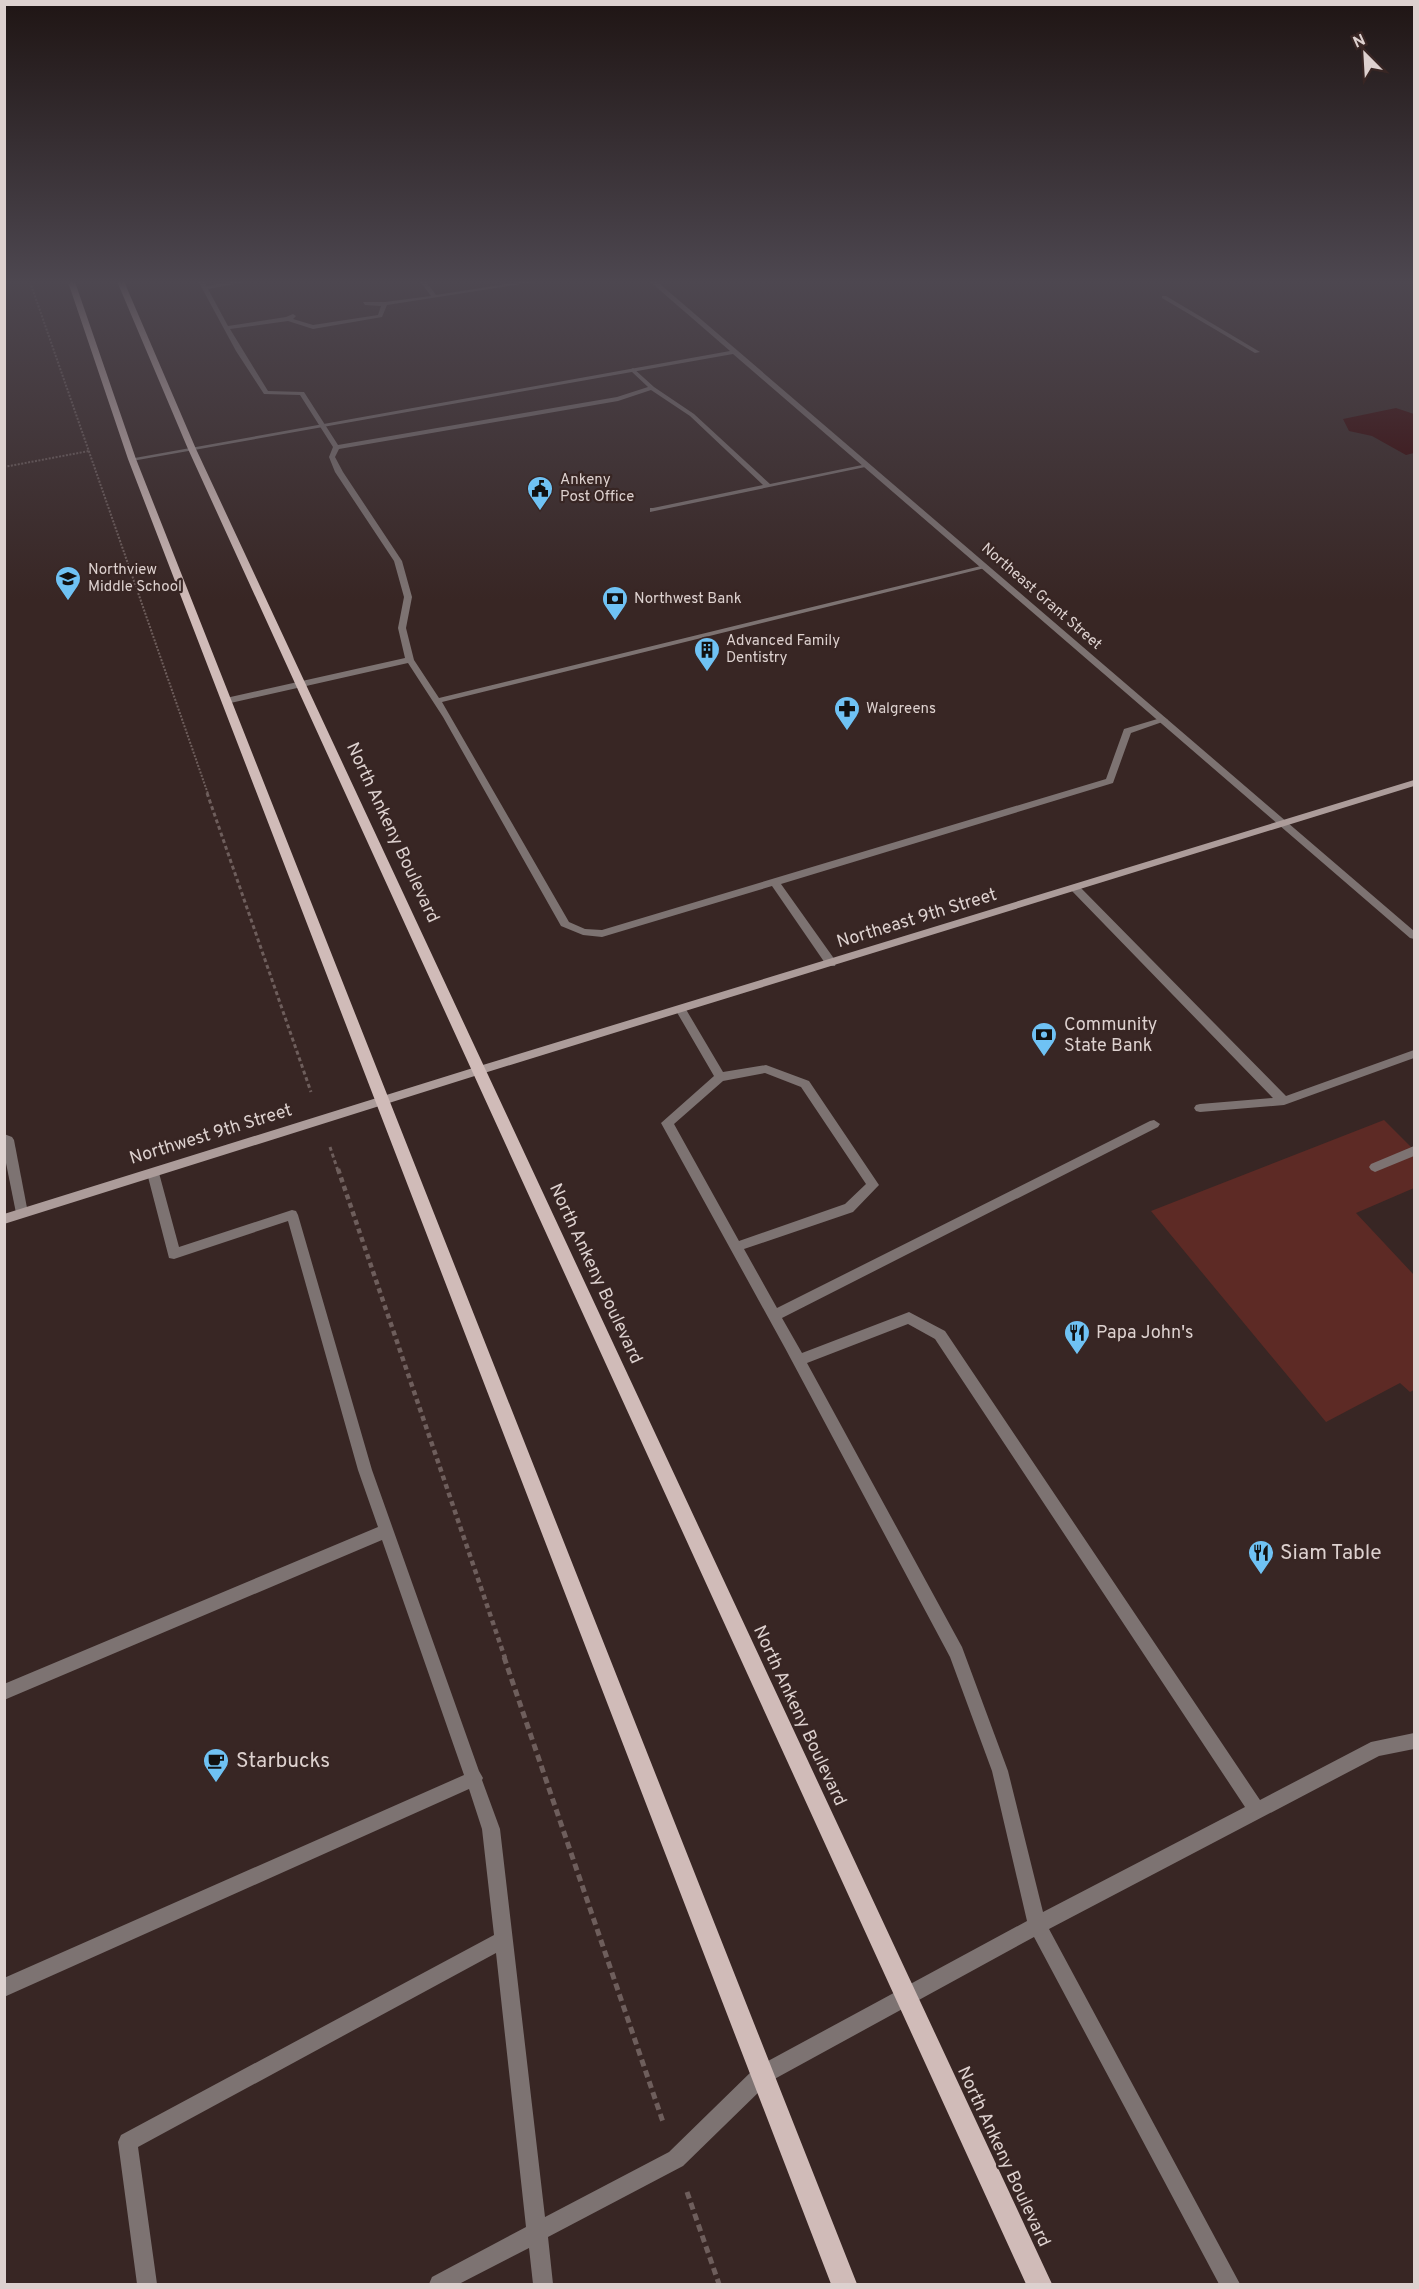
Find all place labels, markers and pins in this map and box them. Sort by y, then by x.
place label: Ankeny Post Office [560,471,634,507]
public building icon: Ankeny Post Office [525,474,555,512]
place label: Northview Middle School [88,561,182,597]
school or university icon: Northview Middle School [53,564,83,602]
bank icon: Northwest Bank [600,584,630,622]
place label: Northwest Bank [634,590,742,609]
place label: Advanced Family Dentistry [726,632,840,668]
building icon: Advanced Family Dentistry [692,635,722,673]
pharmacy icon: Walgreens [832,694,862,732]
place label: Walgreens [866,700,936,719]
place label: Community State Bank [1064,1014,1157,1058]
bank icon: Community State Bank [1029,1020,1059,1058]
restaurant icon: Papa John's [1062,1318,1092,1356]
place label: Papa John's [1096,1322,1193,1345]
restaurant icon: Siam Table [1246,1538,1276,1576]
place label: Siam Table [1280,1540,1382,1567]
cafe icon: Starbucks [201,1746,231,1784]
place label: Starbucks [236,1748,330,1775]

